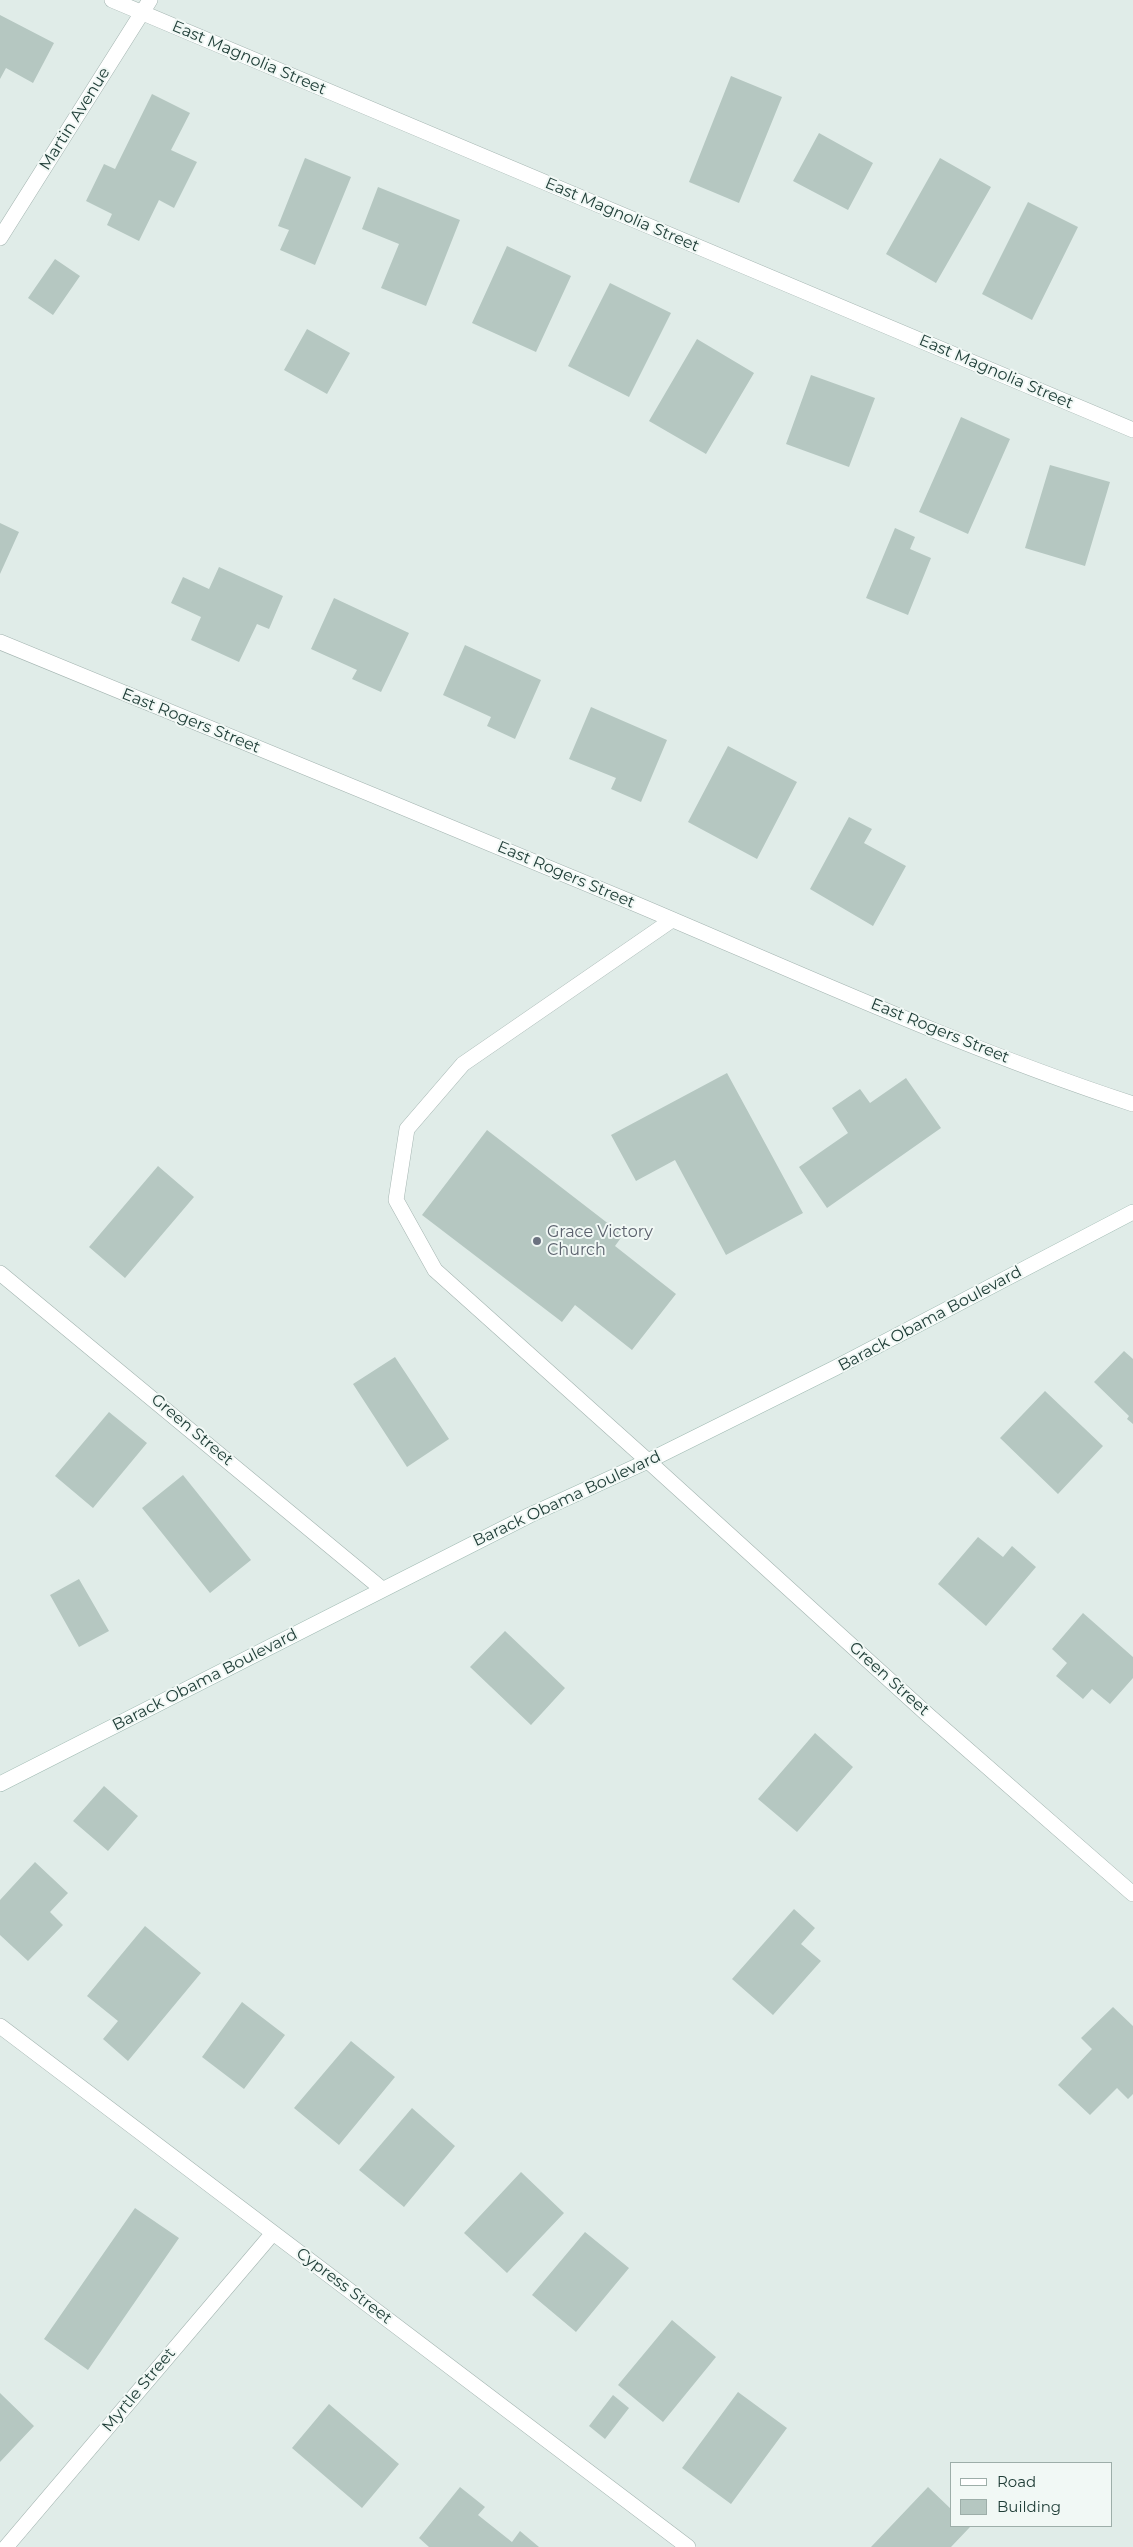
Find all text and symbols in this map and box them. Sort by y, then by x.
street label: East Magnolia Street [169,17,329,99]
street label: Martin Avenue [36,64,114,174]
street label: East Magnolia Street [542,174,702,256]
street label: East Magnolia Street [916,331,1076,413]
street label: East Rogers Street [119,684,263,758]
street label: East Rogers Street [494,837,638,913]
street label: East Rogers Street [868,994,1012,1068]
place label: Grace Victory Church [547,1222,653,1260]
marker: Grace Victory Church [531,1235,543,1247]
street label: Barack Obama Boulevard [835,1262,1025,1376]
street label: Green Street [147,1390,237,1470]
street label: Barack Obama Boulevard [470,1447,664,1551]
street label: Barack Obama Boulevard [109,1625,301,1735]
street label: Green Street [845,1638,933,1720]
street label: Cypress Street [292,2244,396,2328]
street label: Myrtle Street [98,2344,180,2436]
legend [950,2462,1113,2527]
text: Road [997,2472,1036,2491]
text: Building [997,2497,1061,2516]

